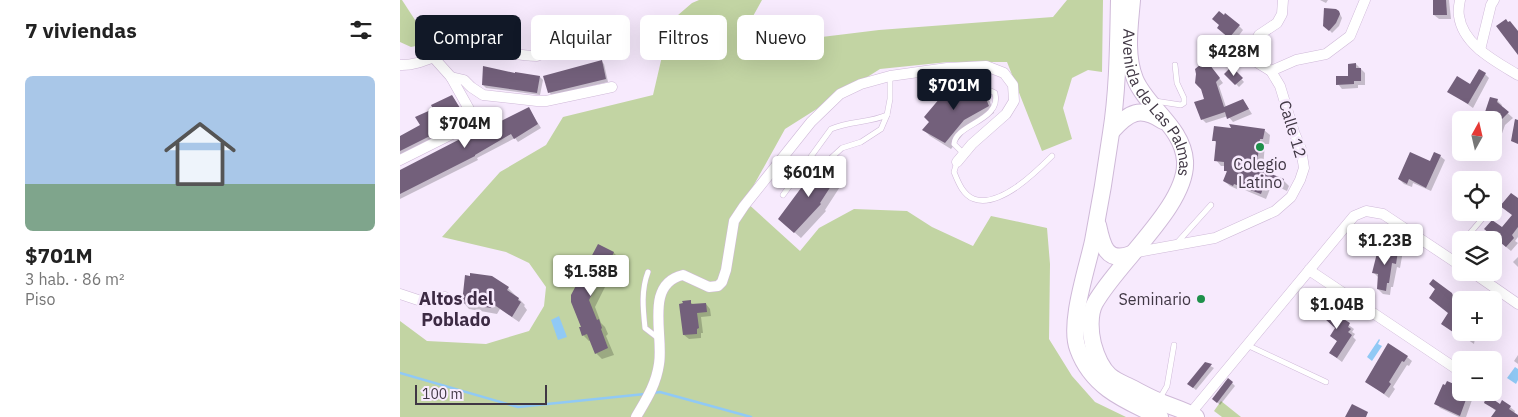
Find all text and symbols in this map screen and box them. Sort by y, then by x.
chip: Comprar [415,15,521,60]
chip: Alquilar [531,15,630,60]
chip: Filtros [640,15,727,60]
chip: Nuevo [737,15,824,60]
text: 7 viviendas [25,16,137,44]
icon: filters [347,16,375,44]
street label: Avenida de Las Palmas [1119,28,1195,178]
pin: $428M [1199,34,1269,77]
text: $428M [1208,41,1260,61]
pin: $701M [919,68,989,111]
text: $701M [928,75,980,95]
street label: Calle 12 [1275,98,1311,160]
pin: $704M [430,106,500,149]
icon: home [155,109,245,199]
north arrow [1452,111,1502,161]
map controls [1452,111,1502,401]
text: $704M [439,113,491,133]
marker: Colegio Latino [1254,141,1266,153]
place label: Colegio Latino [1233,154,1287,192]
pin: $601M [774,156,844,198]
text: $601M [783,162,835,182]
button: locate [1452,171,1502,221]
pin: $1.23B [1344,224,1426,266]
text: $1.23B [1358,230,1412,250]
button: layers [1452,231,1502,281]
text: $701M [25,241,93,269]
pin: $1.58B [550,254,632,297]
text: $1.58B [564,261,618,281]
text: 3 hab. · 86 m² [25,269,125,289]
district label: Altos del Poblado [419,287,494,331]
pin: $1.04B [1296,288,1378,330]
text: Piso [25,289,55,309]
place label: Seminario [1118,289,1191,309]
button: + [1452,291,1502,341]
marker: Seminario [1195,293,1207,305]
text: $1.04B [1310,294,1364,314]
button: − [1452,351,1502,401]
scale bar [415,382,548,405]
text: 100 m [422,385,463,403]

